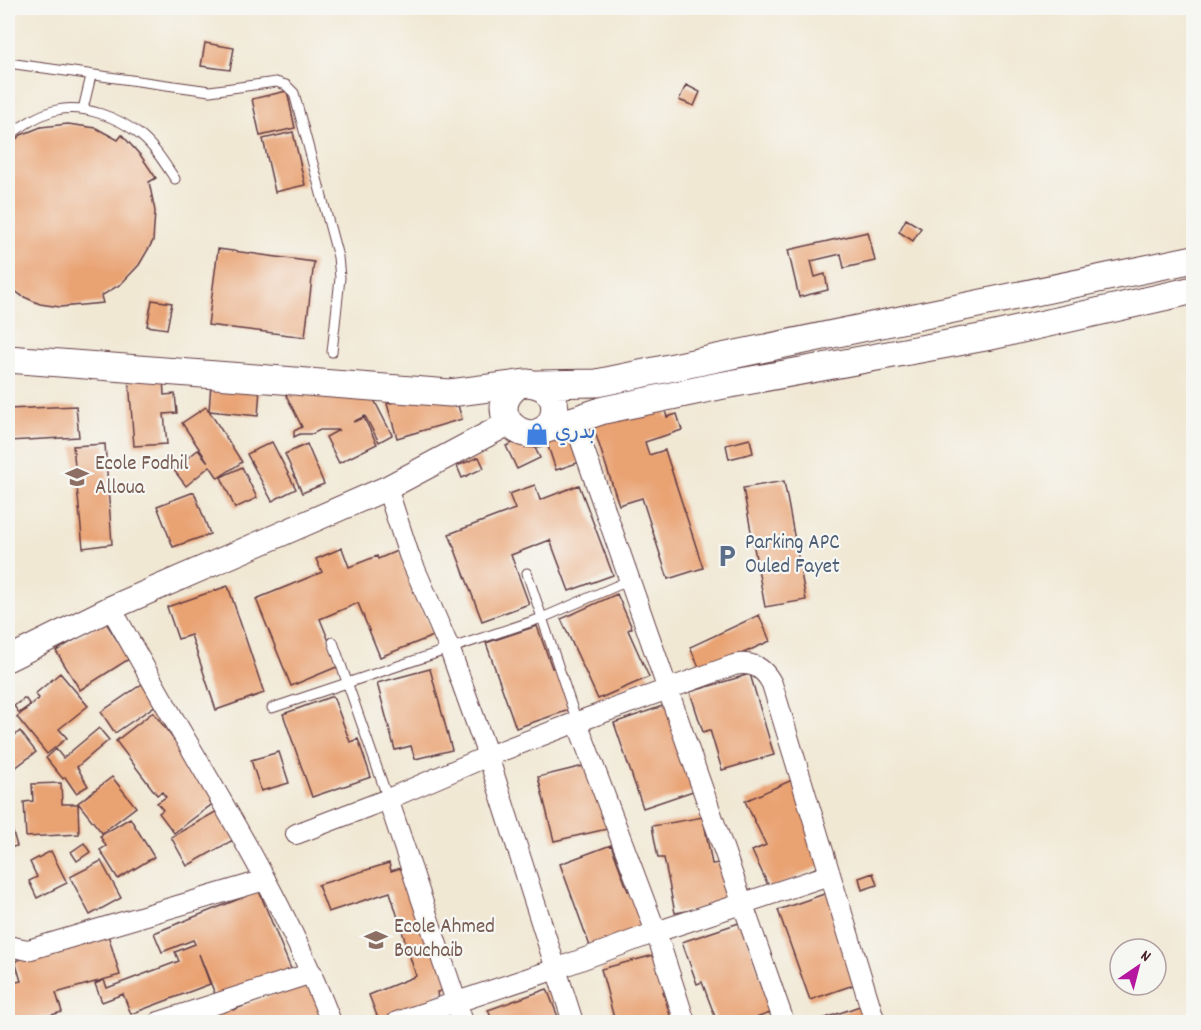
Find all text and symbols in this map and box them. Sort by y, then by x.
place label: بدري [555,419,596,449]
shop icon: بدري [524,421,550,447]
place label: Ecole Fodhil Alloua [95,450,188,504]
school or university icon: Ecole Fodhil Alloua [64,464,90,490]
place label: Parking APC Ouled Fayet [745,529,840,583]
parking icon: Parking APC Ouled Fayet [714,543,740,569]
place label: Ecole Ahmed Bouchaib [394,913,495,967]
school or university icon: Ecole Ahmed Bouchaib [363,927,389,953]
north arrow [1108,937,1168,997]
text: N [1135,945,1155,969]

